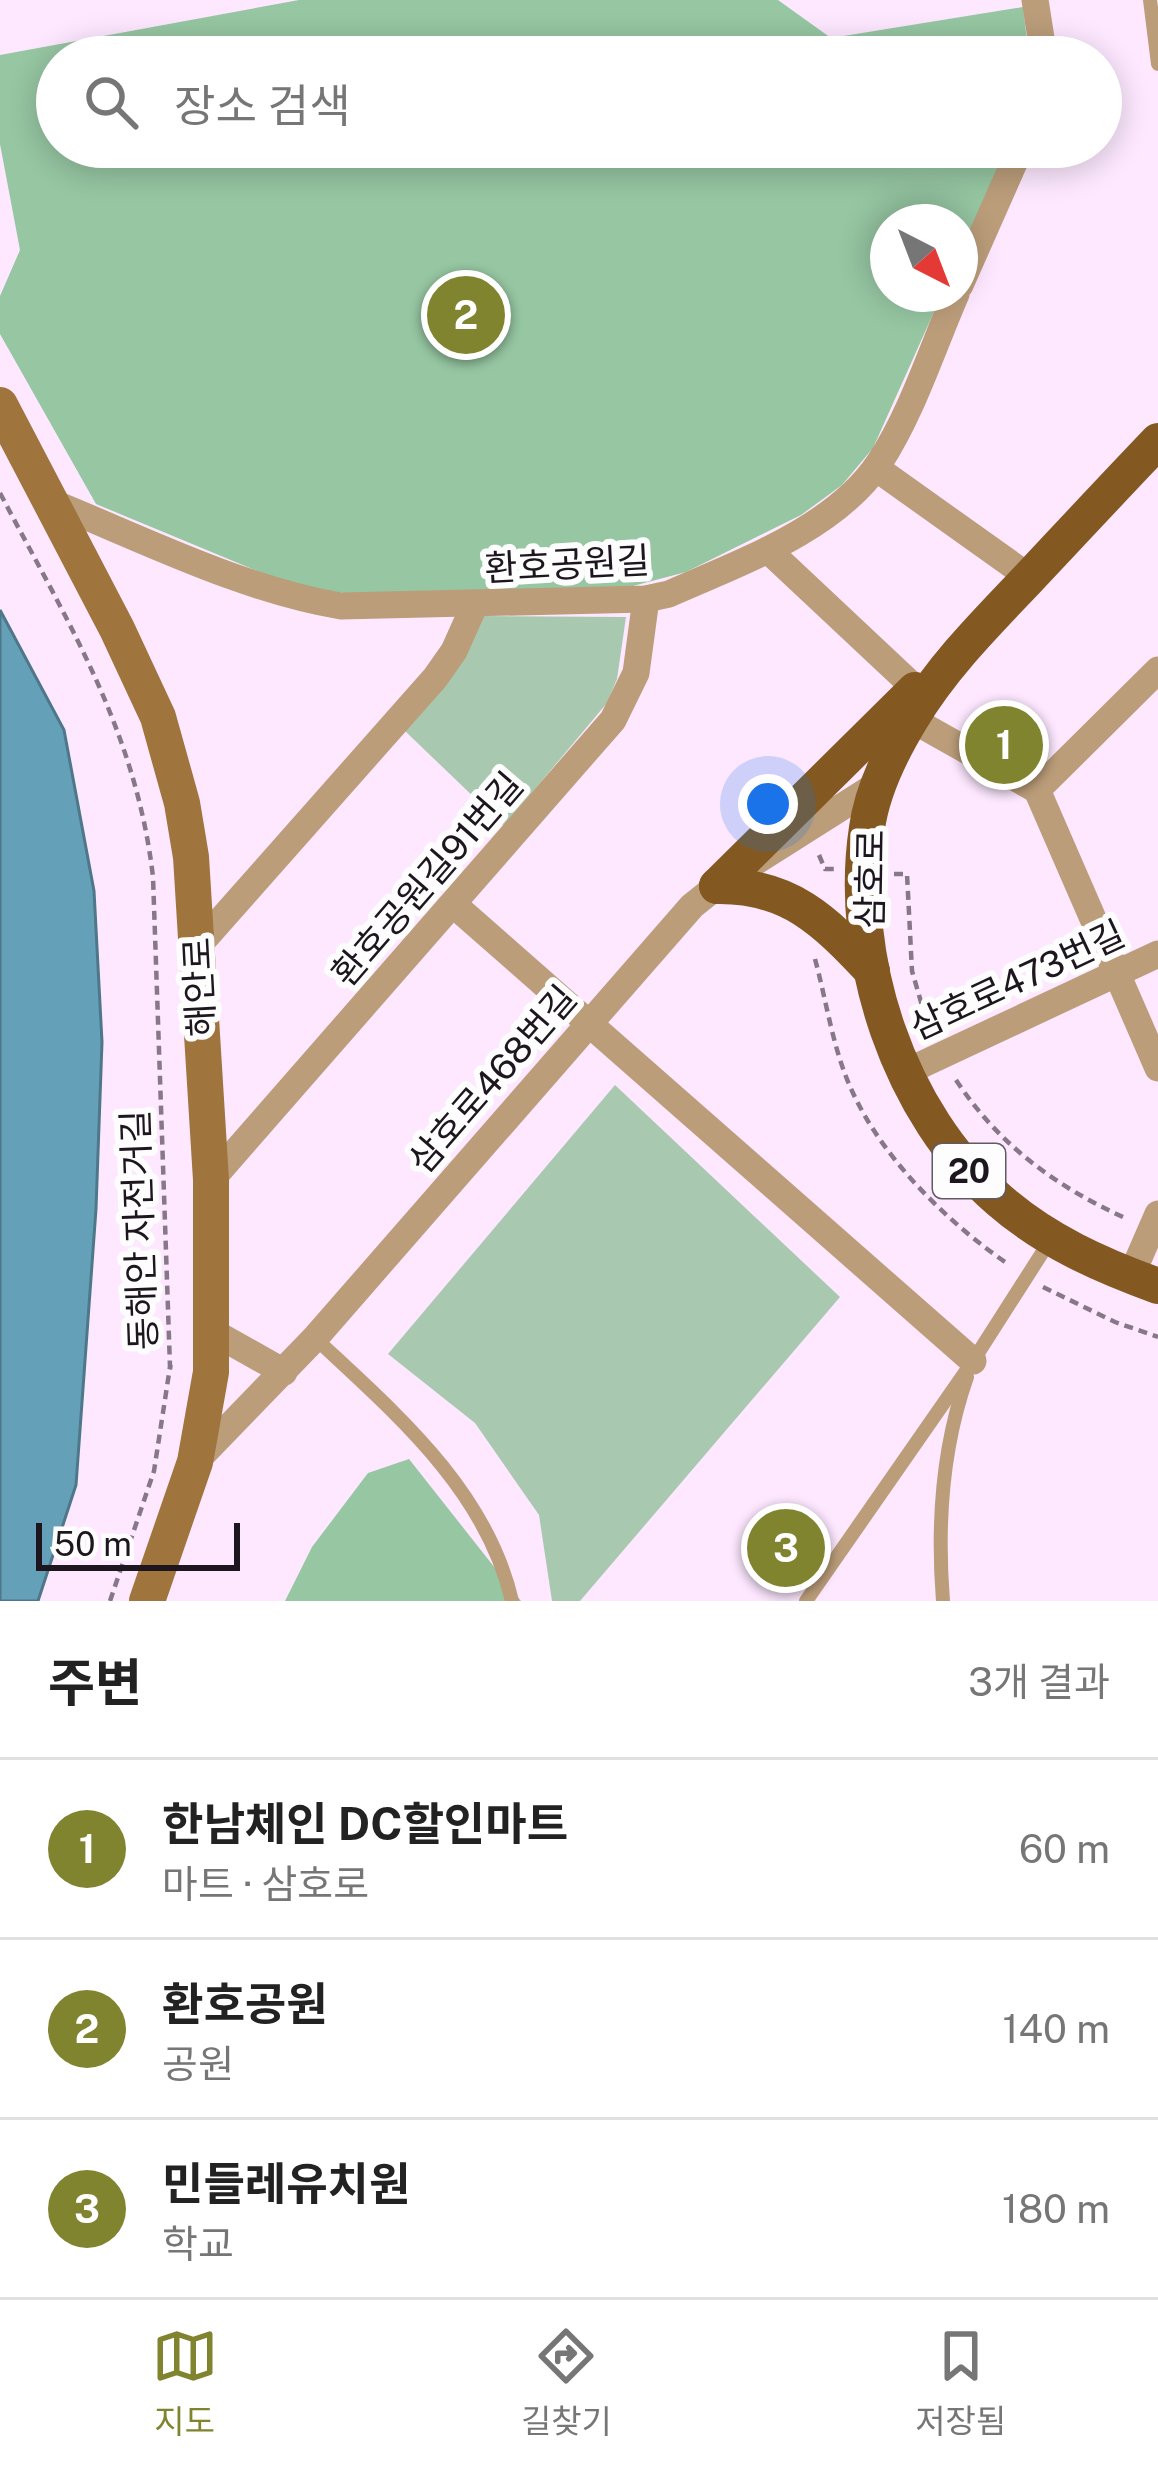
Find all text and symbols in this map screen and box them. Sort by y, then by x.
search box [36,36,1122,168]
icon: search [78,69,144,135]
text: 장소 검색 [174,79,351,132]
north arrow [870,204,978,312]
pin: 2 [427,270,505,360]
street label: 환호공원길 [483,539,651,589]
pin: 1 [965,700,1043,790]
street label: 환호공원길91번길 [323,764,531,994]
your location [738,774,798,834]
street label: 삼호로 [848,829,892,929]
street label: 삼호로473번길 [903,912,1131,1048]
street label: 해안로 [175,936,223,1038]
street label: 삼호로468번길 [399,977,585,1181]
street label: 동해안 자전거길 [114,1109,164,1351]
road number: 20 [933,1144,1005,1198]
pin: 3 [747,1503,825,1593]
scale bar [36,1517,240,1570]
text: 50 m [54,1525,132,1563]
text: 주변 [48,1653,142,1712]
text: 3개 결과 [968,1659,1110,1705]
text: 한남체인 DC할인마트 [162,1797,568,1850]
text: 1 [79,1826,95,1872]
text: 60 m [1019,1826,1110,1872]
text: 마트 · 삼호로 [162,1861,369,1907]
text: 환호공원 [162,1977,328,2030]
text: 2 [75,2006,99,2052]
text: 140 m [1003,2006,1110,2052]
text: 공원 [162,2041,234,2087]
text: 민들레유치원 [162,2157,410,2210]
text: 3 [74,2186,100,2232]
text: 180 m [1002,2186,1110,2232]
text: 학교 [162,2221,234,2267]
tab: 지도 [152,2323,218,2443]
tab: 길찾기 [521,2323,612,2443]
tab: 저장됨 [915,2323,1006,2443]

